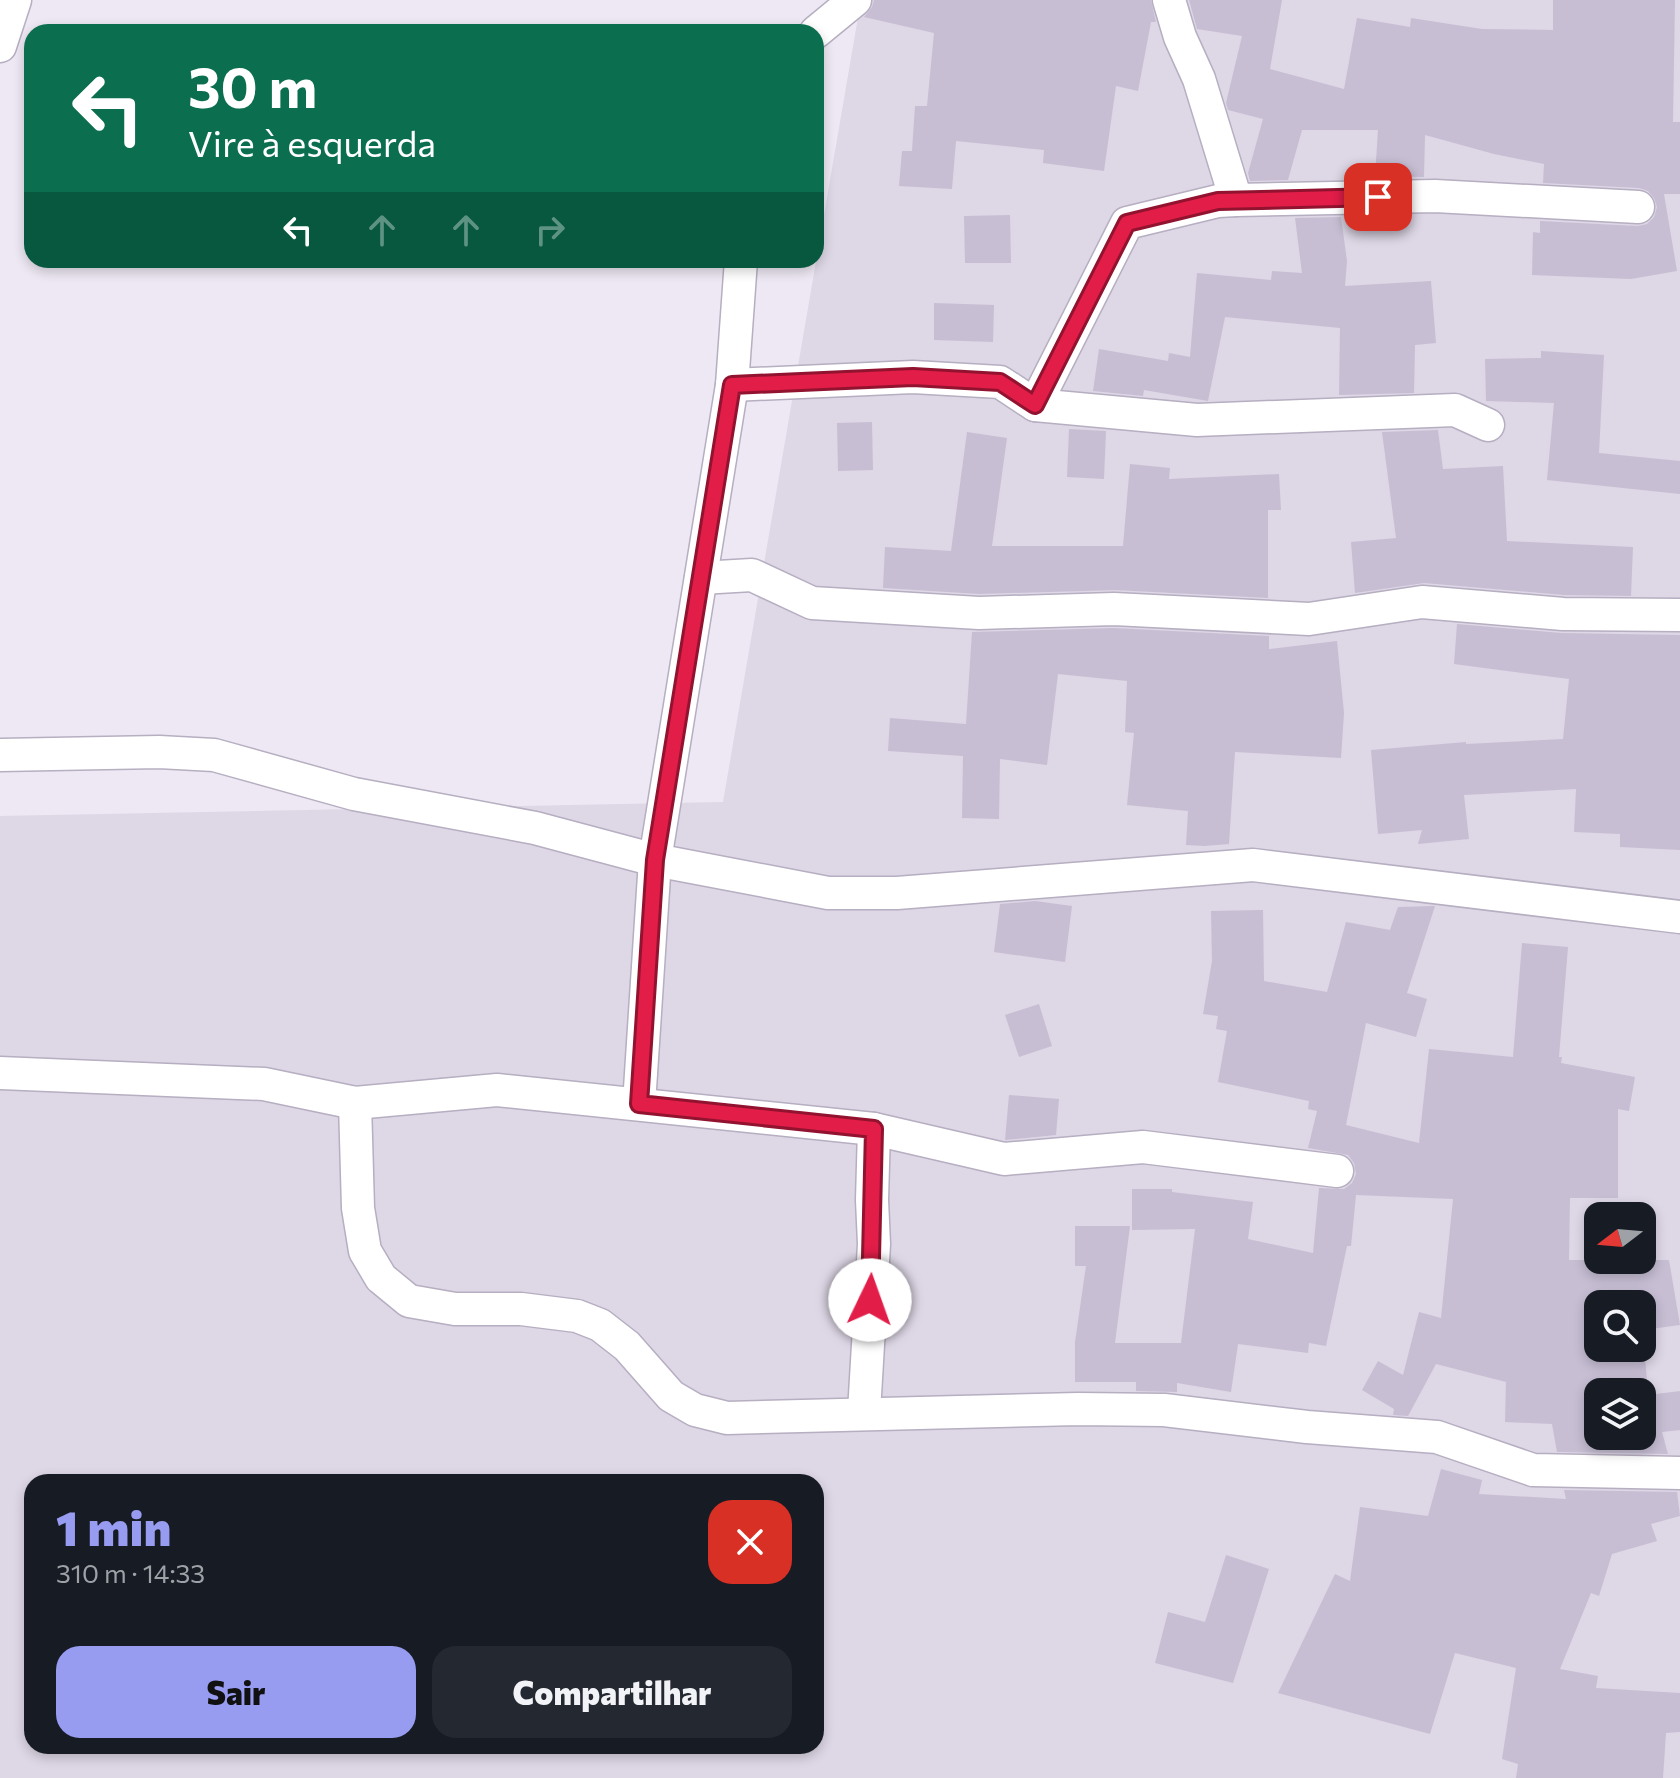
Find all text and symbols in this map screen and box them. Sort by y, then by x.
text: 30 m [188,51,317,120]
icon: left [56,56,160,160]
text: Vire à esquerda [188,120,436,164]
pin [1344,163,1412,231]
icon: arrive [1356,175,1400,219]
icon: left [276,208,320,252]
icon: ahead [360,208,404,252]
icon: ahead [444,208,488,252]
icon: right [528,208,572,252]
north arrow [1584,1202,1656,1274]
map controls [1584,1202,1656,1450]
position arrow [828,1258,912,1342]
button: search [1584,1290,1656,1362]
button: layers [1584,1378,1656,1450]
text: 1 min [56,1497,171,1556]
button: close [708,1500,792,1584]
text: 310 m · 14:33 [56,1557,205,1588]
button: Sair [56,1646,416,1738]
button: Compartilhar [432,1646,792,1738]

